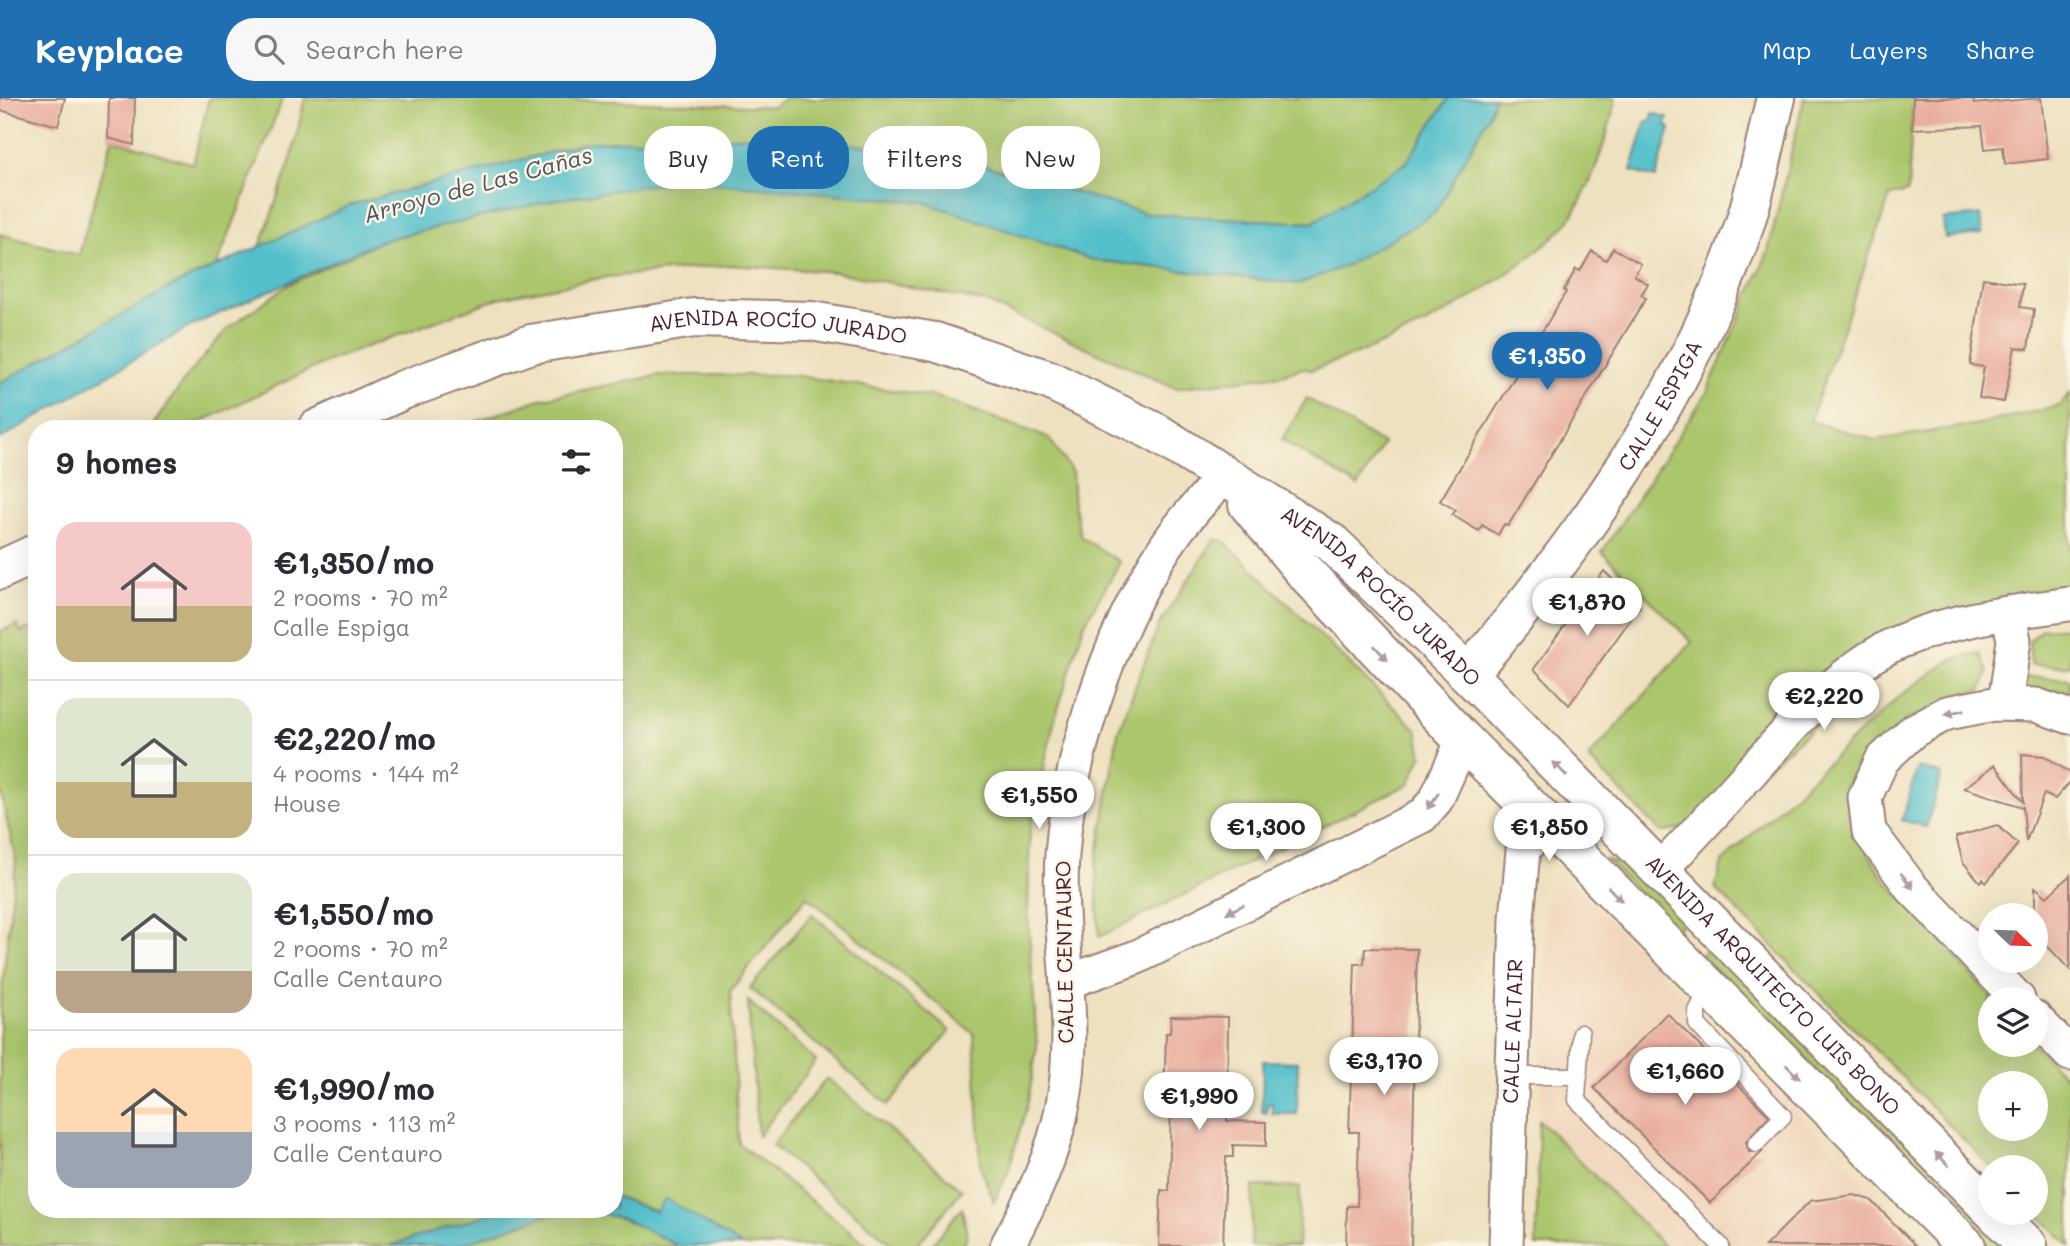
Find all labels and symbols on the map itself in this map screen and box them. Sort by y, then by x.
water label: Arroyo de Las Cañas [360,139,596,229]
street label: AVENIDA ROCÍO JURADO [647,302,909,349]
pin: €1,350 [1490,332,1604,392]
street label: CALLE ESPIGA [1611,335,1707,475]
street label: AVENIDA ROCÍO JURADO [1276,499,1487,691]
pin: €1,870 [1530,578,1644,638]
one-way arrow [1373,645,1390,662]
pin: €2,220 [1767,672,1881,732]
one-way arrow [1944,706,1966,717]
one-way arrow [1552,760,1569,777]
pin: €1,550 [982,772,1096,831]
one-way arrow [1426,792,1440,810]
pin: €1,300 [1209,804,1323,863]
pin: €1,850 [1492,804,1606,863]
street label: AVENIDA ARQUITECTO LUIS BONO [1640,849,1907,1120]
street label: CALLE CENTAURO [1048,860,1079,1044]
one-way arrow [1900,872,1915,890]
one-way arrow [1606,885,1623,902]
one-way arrow [1225,903,1245,914]
north arrow [1978,903,2048,973]
street label: CALLE ALTAIR [1496,958,1528,1104]
pin: €3,170 [1327,1038,1441,1097]
pin: €1,660 [1628,1048,1742,1107]
one-way arrow [1784,1063,1800,1080]
pin: €1,990 [1142,1072,1256,1132]
one-way arrow [1934,1151,1950,1168]

